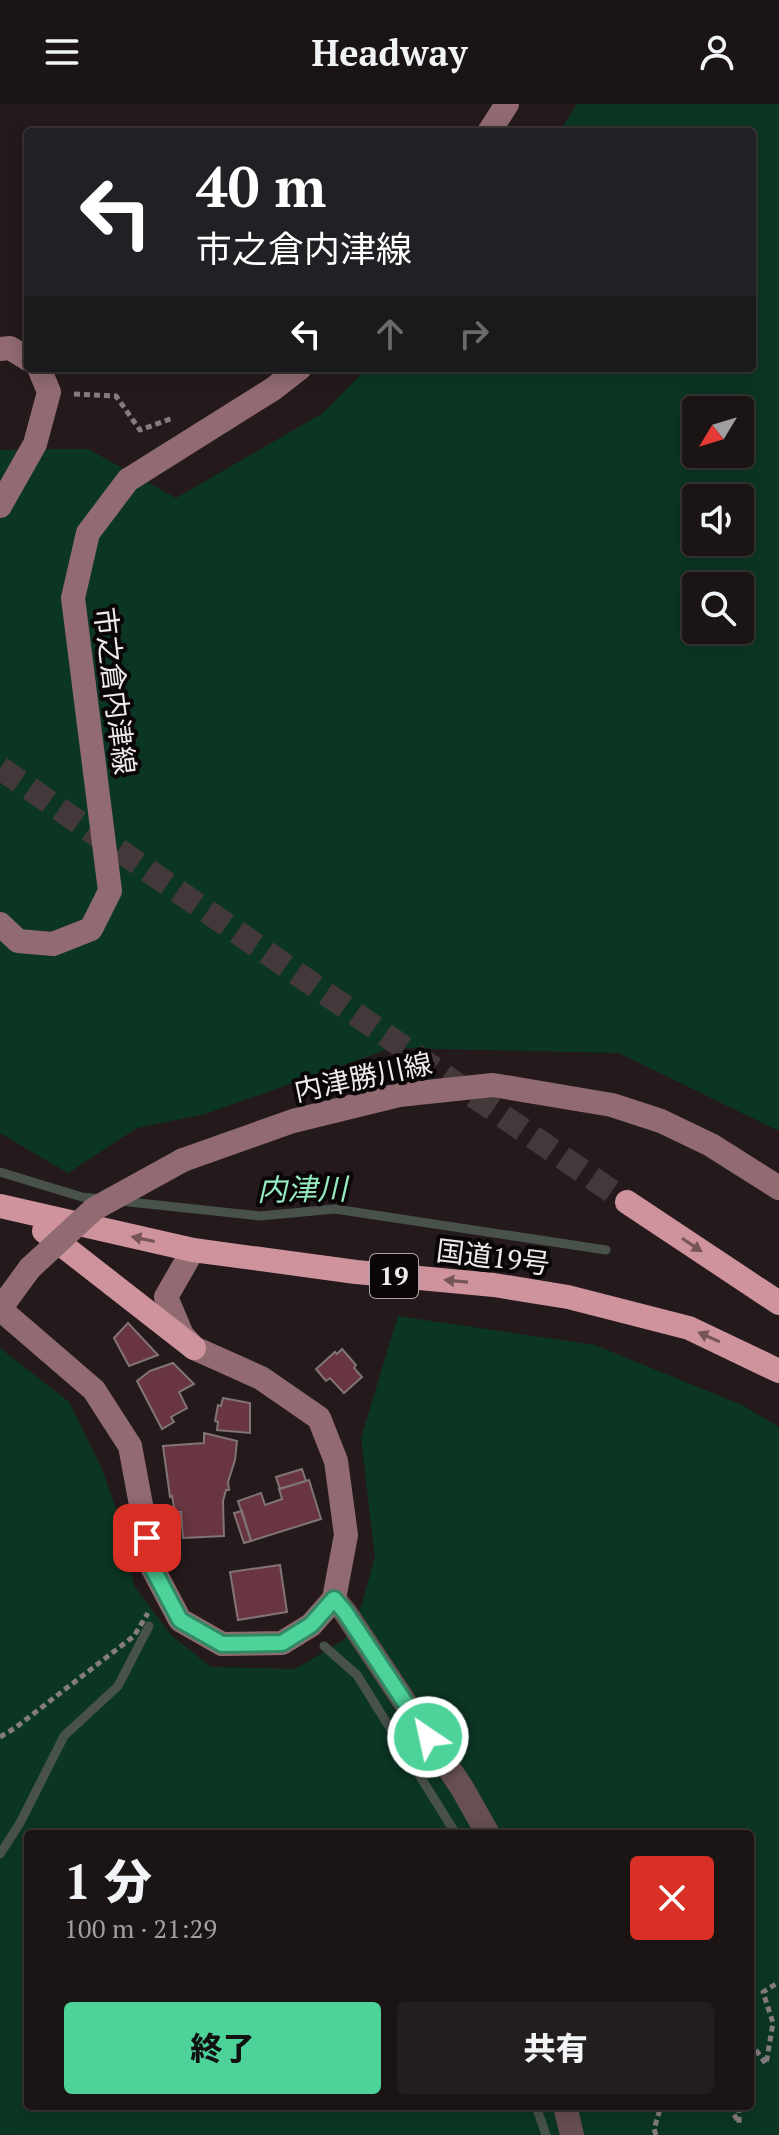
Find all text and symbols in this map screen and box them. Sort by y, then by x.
text: Headway [312,29,467,76]
icon: menu [40,30,84,74]
icon: person [695,30,739,74]
text: 40 m [196,149,326,223]
icon: left [64,160,168,264]
text: 市之倉内津線 [196,225,412,272]
icon: left [284,312,328,356]
icon: ahead [368,312,412,356]
icon: right [452,312,496,356]
north arrow [682,396,754,468]
map controls [682,396,754,644]
button: sound [682,484,754,556]
button: search [682,572,754,644]
street label: 市之倉内津線 [87,605,144,777]
street label: 内津勝川線 [291,1044,435,1109]
water label: 内津川 [257,1168,350,1210]
street label: 国道19号 [434,1231,552,1282]
one-way arrow [130,1232,155,1245]
one-way arrow [681,1237,703,1252]
road number: 19 [370,1254,418,1298]
one-way arrow [443,1274,468,1287]
one-way arrow [697,1331,720,1344]
pin [113,1504,181,1572]
icon: arrive [125,1516,169,1560]
position arrow [386,1695,470,1779]
text: 1 分 [64,1849,152,1913]
button: close [630,1856,714,1940]
text: 100 m · 21:29 [64,1911,217,1945]
button: 終了 [64,2002,381,2094]
button: 共有 [397,2002,714,2094]

